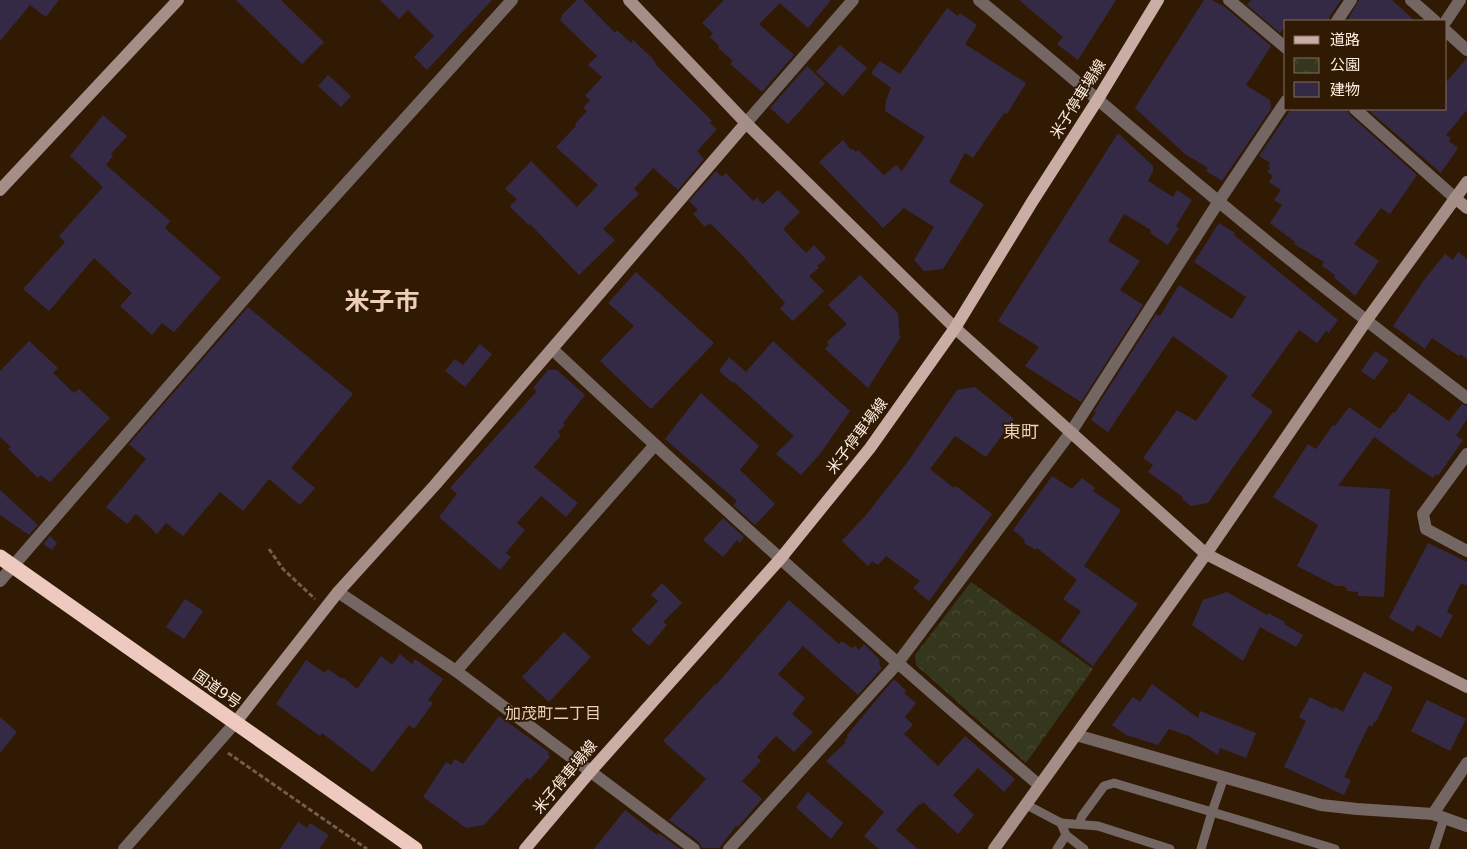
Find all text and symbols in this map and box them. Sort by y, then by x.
legend [1284,20,1447,110]
text: 道路 [1330,31,1360,49]
street label: 米子停車場線 [1047,56,1109,142]
text: 公園 [1330,56,1360,74]
text: 建物 [1330,81,1360,99]
district label: 米子市 [344,287,420,316]
street label: 米子停車場線 [823,395,891,477]
district label: 東町 [1003,421,1039,442]
street label: 国道9号 [189,666,245,712]
district label: 加茂町二丁目 [505,704,601,723]
street label: 米子停車場線 [529,737,601,817]

